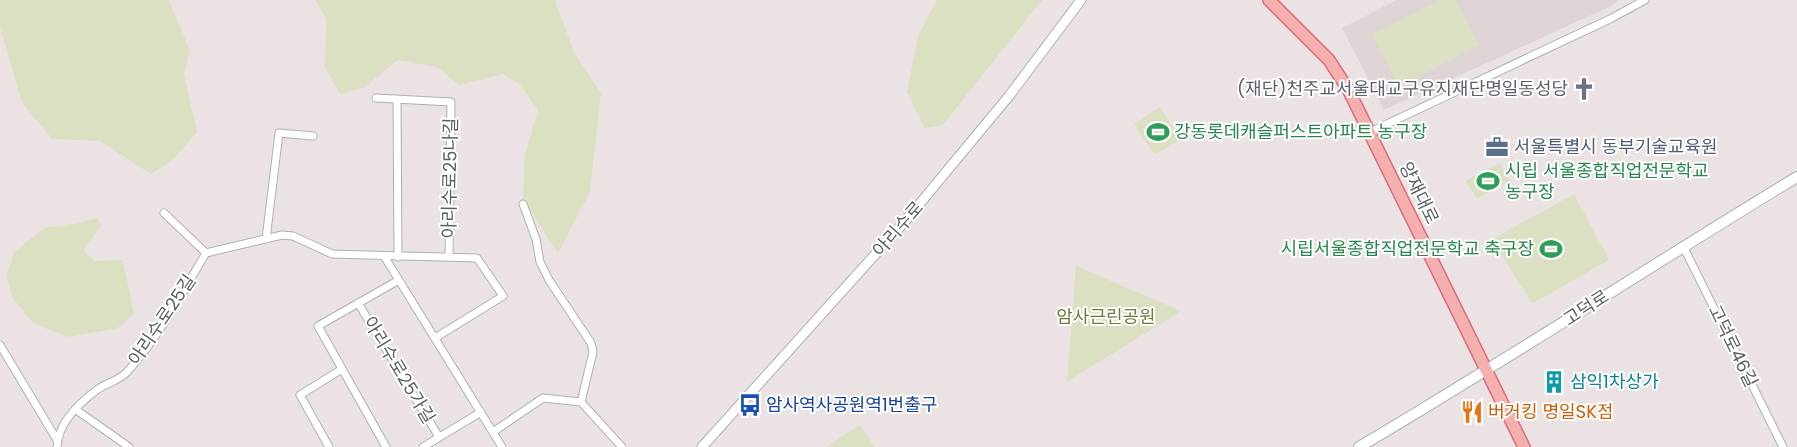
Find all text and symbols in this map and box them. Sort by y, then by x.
place label: (재단)천주교서울대교구유지재단명일동성당 [1237,76,1568,101]
church icon: (재단)천주교서울대교구유지재단명일동성당 [1571,76,1597,102]
street label: 아리수로25나길 [436,117,463,239]
sports icon: 강동롯데캐슬퍼스트아파트 농구장 [1145,119,1171,145]
place label: 강동롯데캐슬퍼스트아파트 농구장 [1174,119,1427,144]
office icon: 서울특별시 동부기술교육원 [1484,134,1510,160]
place label: 서울특별시 동부기술교육원 [1514,134,1718,159]
street label: 양재대로 [1394,158,1445,228]
place label: 시립 서울종합직업전문학교 농구장 [1505,158,1709,204]
sports icon: 시립 서울종합직업전문학교 농구장 [1475,168,1501,194]
street label: 아리수로 [866,195,929,262]
place label: 시립서울종합직업전문학교 축구장 [1281,236,1534,261]
sports icon: 시립서울종합직업전문학교 축구장 [1538,236,1564,262]
street label: 아리수로25길 [122,269,201,370]
street label: 고덕로 [1558,284,1613,332]
street label: 고덕로46길 [1703,300,1764,391]
park label: 암사근린공원 [1056,304,1156,329]
street label: 아리수로25가길 [358,311,441,428]
building icon: 삼익1차상가 [1541,369,1567,395]
place label: 삼익1차상가 [1570,369,1659,394]
bus stop icon: 암사역사공원역1번출구 [737,392,763,418]
place label: 암사역사공원역1번출구 [766,392,937,417]
restaurant icon: 버거킹 명일SK점 [1459,399,1485,425]
place label: 버거킹 명일SK점 [1488,399,1614,424]

